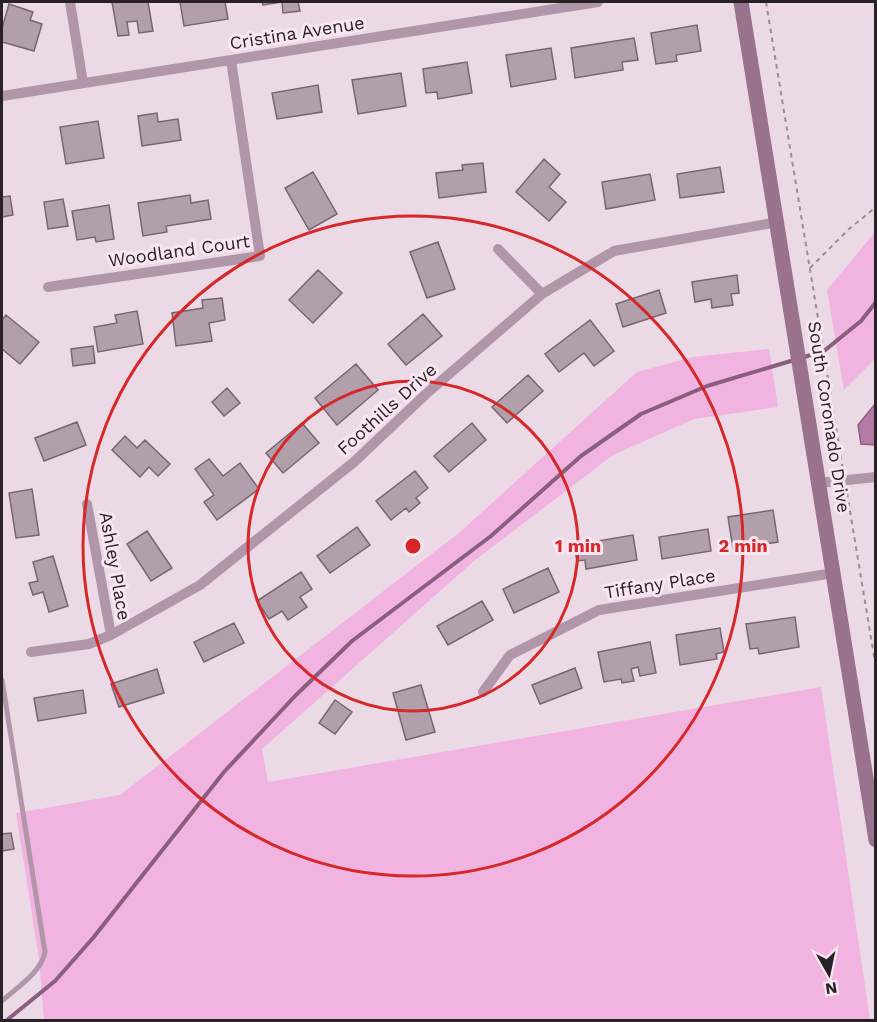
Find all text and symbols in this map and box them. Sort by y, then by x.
street label: Cristina Avenue [228,11,366,54]
street label: Woodland Court [107,230,251,271]
street label: South Coronado Drive [804,320,855,514]
street label: Foothills Drive [333,359,441,459]
street label: Ashley Place [96,510,135,622]
text: 1 min [555,535,601,556]
text: 2 min [718,535,768,556]
centre of rings [403,536,423,556]
street label: Tiffany Place [603,564,717,603]
north arrow [799,944,859,1004]
text: N [824,978,839,999]

